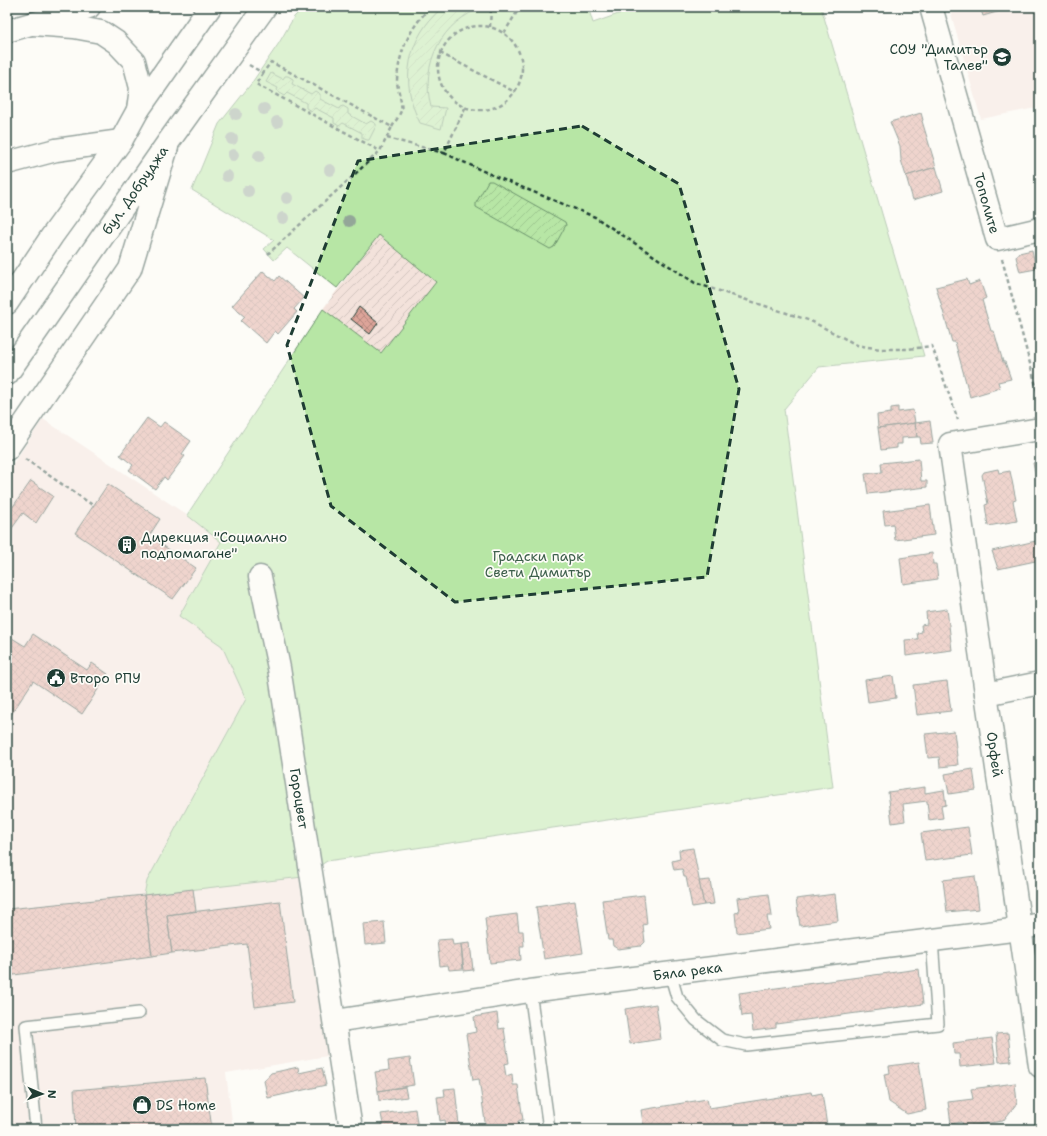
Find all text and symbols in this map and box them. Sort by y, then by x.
place label: СОУ "Димитър Талев" [890,40,988,74]
school or university icon: СОУ "Димитър Талев" [991,46,1013,68]
street label: бул. Добруджа [98,142,172,238]
street label: Тополите [970,171,1004,236]
place label: Дирекция "Социално подпомагане" [141,528,287,562]
building icon: Дирекция "Социално подпомагане" [116,534,138,556]
park label: Градски парк Свети Димитър [485,547,591,581]
public building icon: Второ РПУ [45,667,67,689]
place label: Второ РПУ [70,669,141,687]
street label: Орфей [983,731,1007,779]
street label: Гороцвет [286,767,313,831]
street label: Бяла река [652,958,723,984]
north arrow [22,1074,62,1114]
text: N [44,1090,59,1099]
shop icon: DS Home [131,1094,153,1116]
place label: DS Home [156,1096,216,1114]

